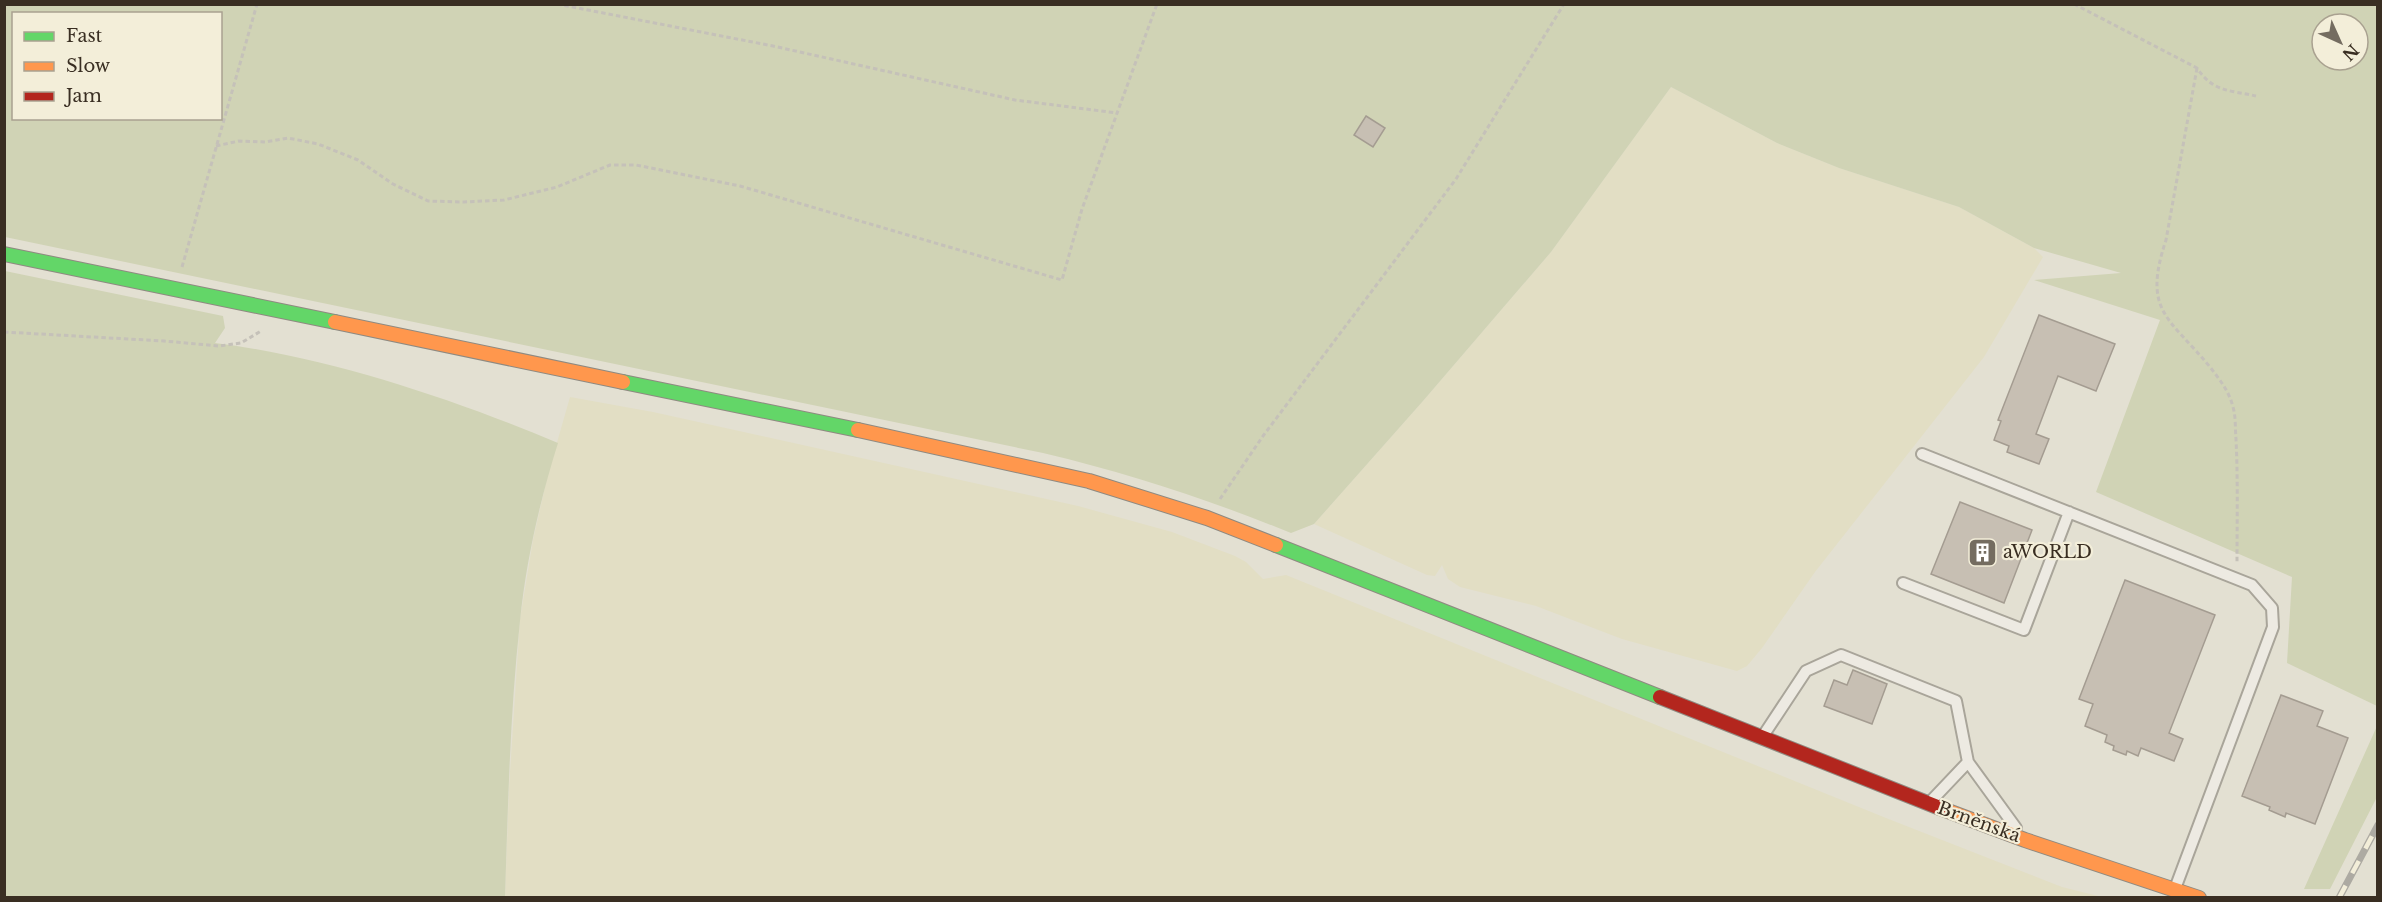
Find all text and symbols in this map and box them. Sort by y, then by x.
legend [12,12,222,120]
north arrow [2310,12,2370,72]
text: Fast [66,25,103,47]
text: N [2338,40,2363,65]
text: Slow [66,55,111,77]
text: Jam [64,85,102,107]
building icon: aWORLD [1966,536,1998,568]
place label: aWORLD [2003,541,2092,563]
street label: Brněnská [1934,797,2024,847]

